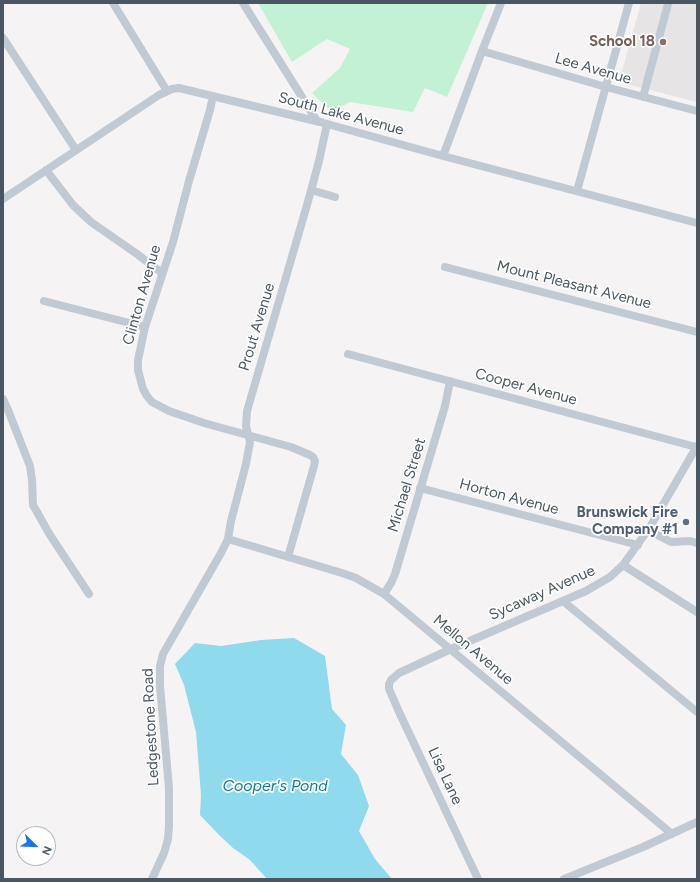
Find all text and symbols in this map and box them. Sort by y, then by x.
place label: School 18 [589,33,655,51]
marker: School 18 [658,37,668,47]
street label: Lee Avenue [553,50,633,88]
street label: South Lake Avenue [276,89,406,139]
street label: Clinton Avenue [119,243,165,347]
street label: Mount Pleasant Avenue [495,257,653,313]
street label: Prout Avenue [235,281,279,373]
street label: Cooper Avenue [473,365,579,409]
street label: Michael Street [384,436,430,534]
street label: Horton Avenue [457,475,561,519]
place label: Brunswick Fire Company #1 [577,504,678,539]
marker: Brunswick Fire Company #1 [681,517,691,527]
street label: Sycaway Avenue [486,562,598,624]
street label: Mellon Avenue [429,611,517,689]
street label: Ledgestone Road [139,668,163,786]
street label: Lisa Lane [424,744,466,808]
water label: Cooper's Pond [222,776,328,796]
north arrow [16,826,56,866]
text: N [39,844,54,857]

